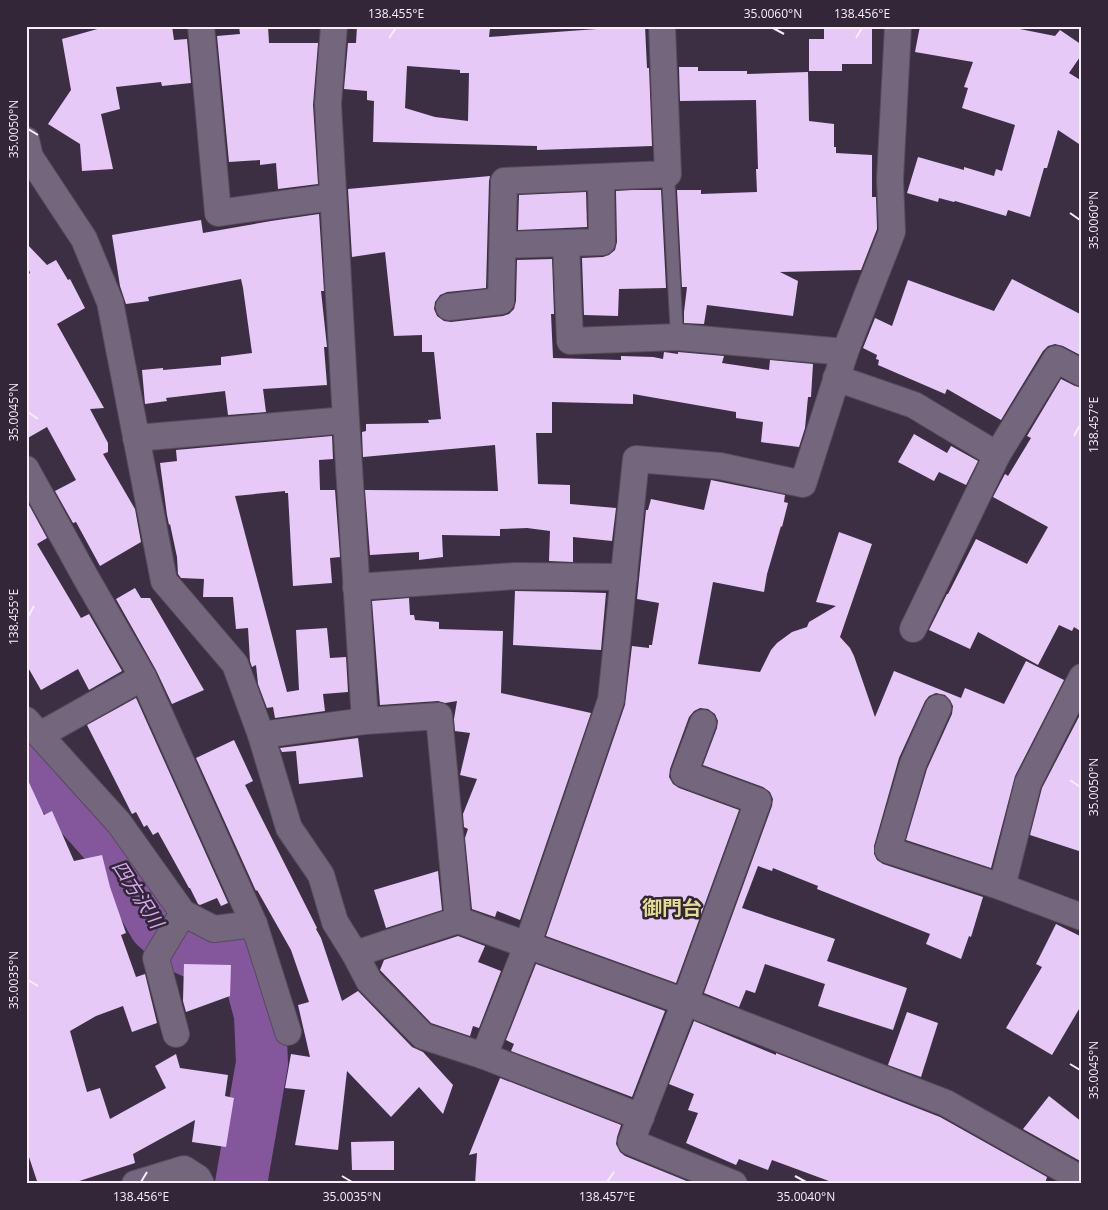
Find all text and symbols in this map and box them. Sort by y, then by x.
text: 138.455°E [368,5,424,22]
text: 35.0060°N [744,5,802,22]
text: 138.456°E [834,5,890,22]
text: 35.0050°N [5,100,22,158]
text: 35.0060°N [1085,191,1102,249]
text: 35.0045°N [5,383,22,441]
text: 138.457°E [1085,397,1102,453]
text: 138.455°E [5,589,22,645]
text: 35.0050°N [1085,758,1102,816]
water label: 四方沢川 [106,855,171,935]
district label: 御門台 [642,894,702,921]
text: 35.0035°N [5,951,22,1009]
text: 35.0045°N [1085,1041,1102,1099]
text: 138.456°E [113,1188,169,1205]
text: 35.0035°N [323,1188,381,1205]
text: 138.457°E [579,1188,635,1205]
text: 35.0040°N [777,1188,835,1205]

